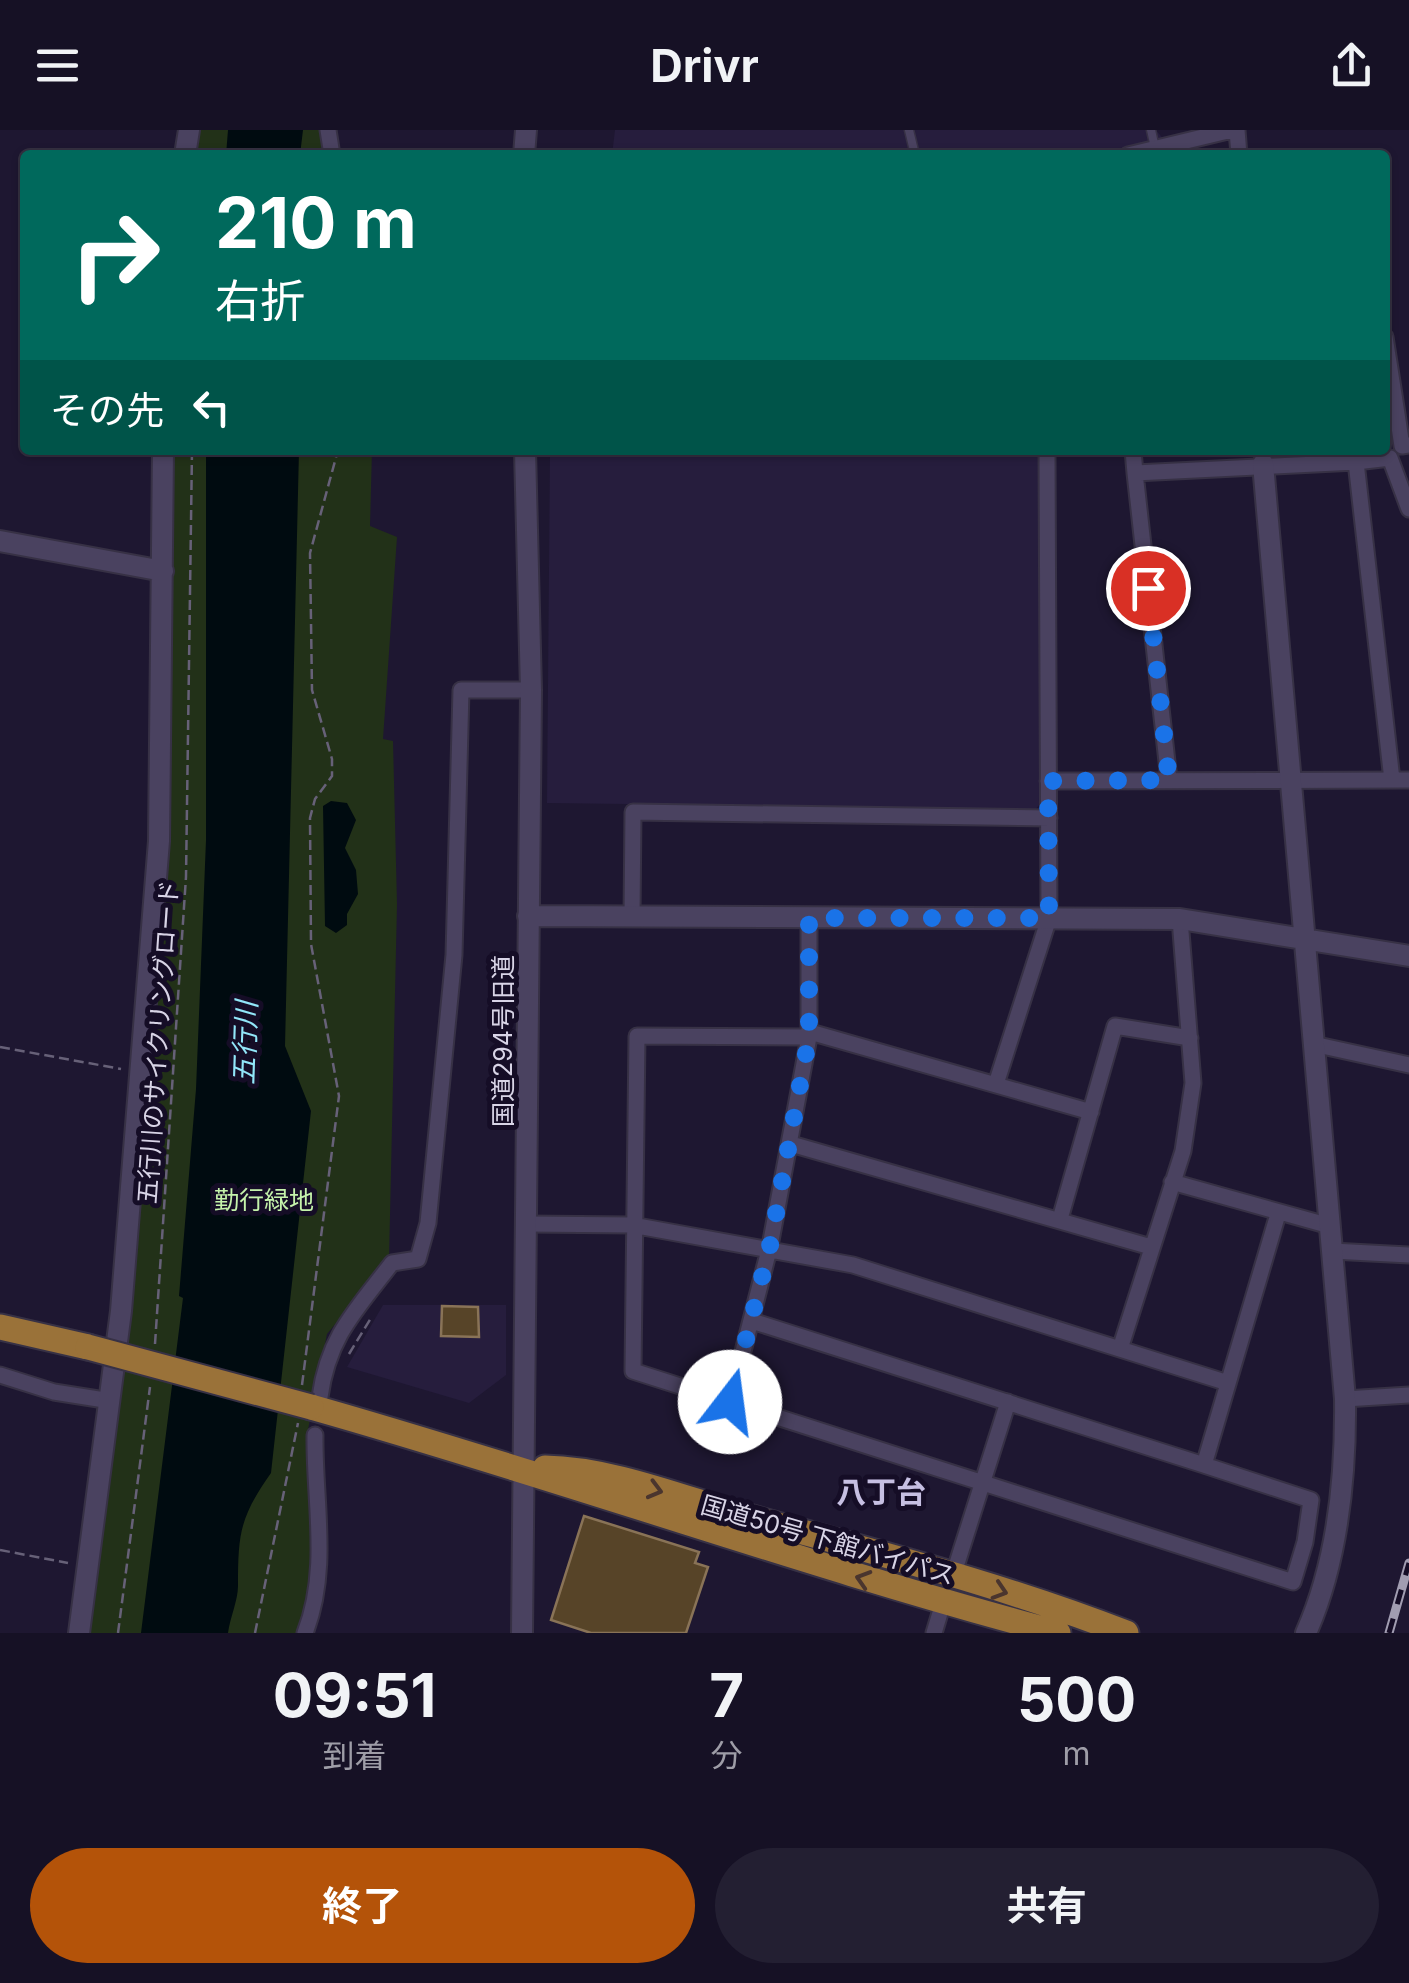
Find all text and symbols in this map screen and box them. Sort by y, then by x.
icon: menu [30,38,85,93]
text: Drivr [650,38,759,93]
icon: share [1324,38,1379,93]
text: 210 m [215,180,417,265]
icon: right [50,190,180,320]
text: 右折 [215,273,305,328]
icon: left [184,380,239,435]
text: その先 [50,387,164,433]
pin [1106,546,1191,631]
icon: arrive [1121,561,1176,616]
street label: 五行川のサイクリングロード [132,879,184,1205]
street label: 国道294号旧道 [488,955,518,1127]
water label: 五行川 [227,997,264,1086]
park label: 勤行緑地 [214,1185,314,1215]
position arrow [678,1350,782,1454]
district label: 八丁台 [836,1474,926,1510]
one-way arrow [646,1479,663,1500]
street label: 国道50号 下館バイパス [698,1489,958,1591]
one-way arrow [855,1570,872,1591]
one-way arrow [991,1579,1008,1600]
text: 09:51 [273,1659,436,1731]
text: 7 [709,1659,744,1731]
text: 500 [1017,1663,1136,1735]
text: m [1063,1734,1091,1773]
text: 到着 [323,1736,387,1775]
text: 分 [711,1736,743,1775]
button: 終了 [30,1848,695,1963]
button: 共有 [715,1848,1379,1963]

